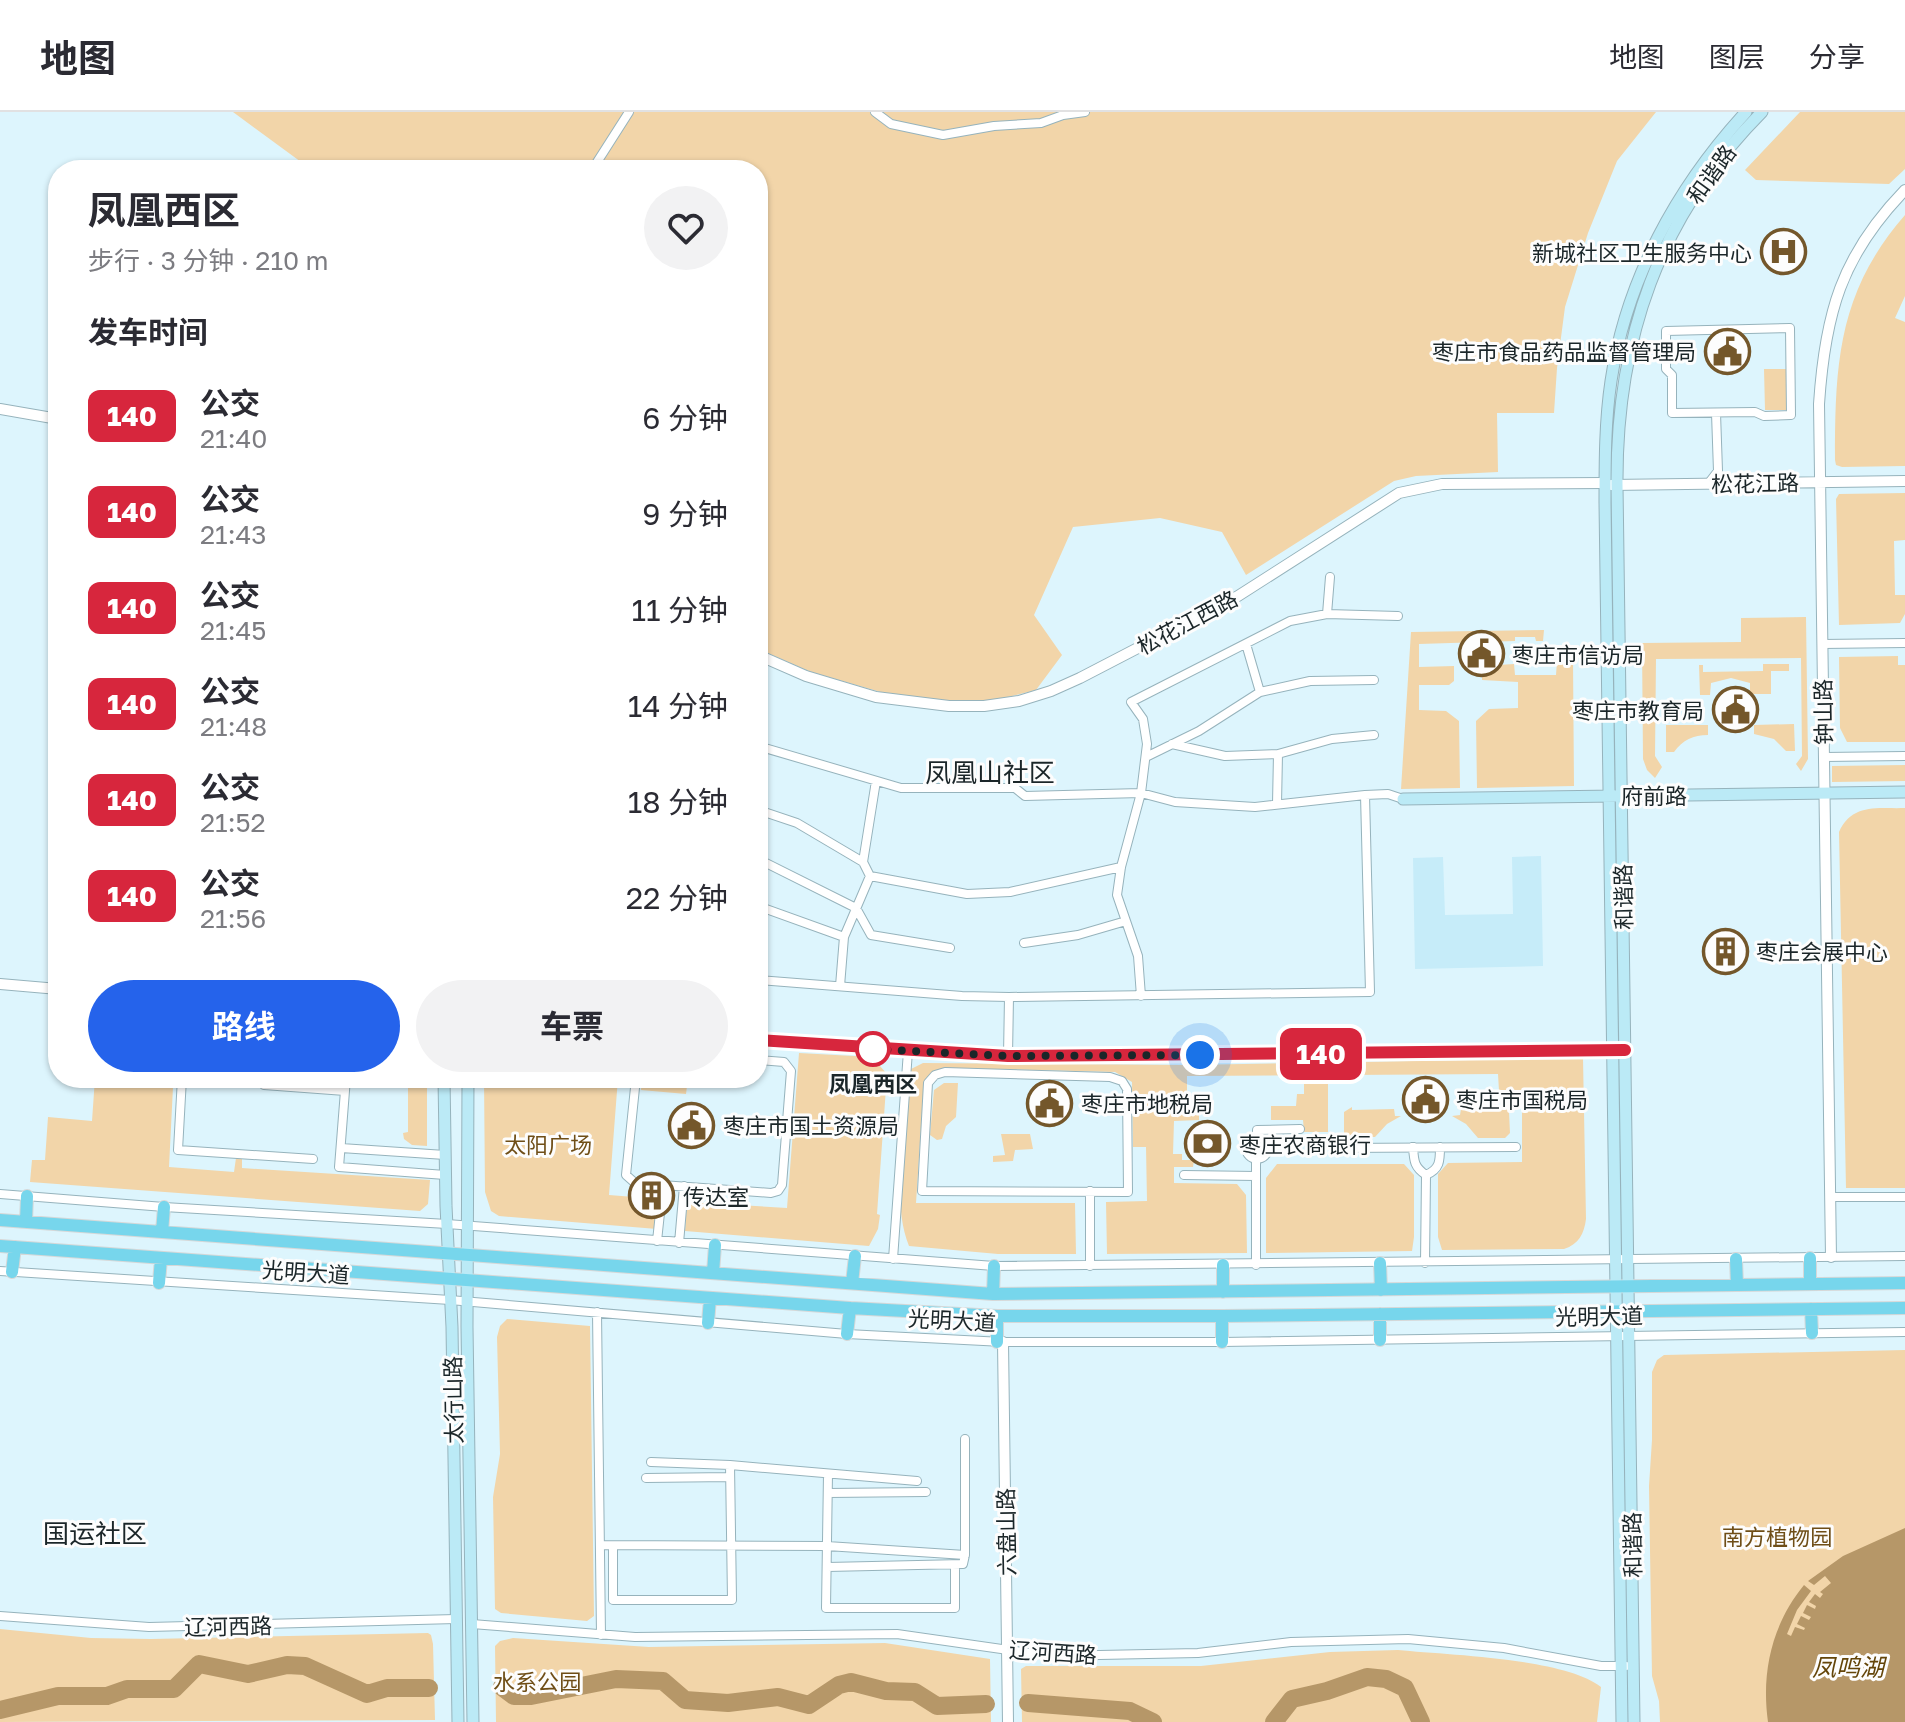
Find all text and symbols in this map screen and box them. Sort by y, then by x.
text: 地图 [40,35,116,80]
text: 地图 [1609,40,1665,73]
text: 图层 [1709,40,1765,73]
text: 分享 [1809,40,1865,73]
street label: 和谐路 [1681,139,1741,209]
button: heart [644,186,728,270]
text: 凤凰西区 [88,187,240,232]
hospital icon: 新城社区卫生服务中心 [1759,228,1807,276]
place label: 新城社区卫生服务中心 [1532,239,1752,266]
text: 步行 · 3 分钟 · 210 m [88,245,329,276]
text: 发车时间 [88,314,208,350]
public building icon: 枣庄市食品药品监督管理局 [1703,327,1751,375]
place label: 枣庄市食品药品监督管理局 [1432,338,1696,365]
text: 公交 [200,385,260,421]
text: 140 [107,399,157,432]
text: 6 分钟 [642,400,728,436]
text: 21:40 [200,423,267,454]
street label: 松花江路 [1711,469,1799,497]
text: 公交 [200,481,260,517]
text: 140 [107,495,157,528]
text: 9 分钟 [642,496,728,532]
text: 21:43 [200,519,267,550]
text: 公交 [200,577,260,613]
street label: 松花江西路 [1132,584,1242,660]
text: 140 [107,591,157,624]
text: 11 分钟 [631,592,728,628]
text: 21:45 [200,615,266,646]
public building icon: 枣庄市信访局 [1457,630,1505,678]
place label: 枣庄市信访局 [1512,641,1644,668]
text: 公交 [200,673,260,709]
street label: 钟山路 [1809,679,1837,745]
public building icon: 枣庄市教育局 [1711,686,1759,734]
text: 140 [107,687,157,720]
text: 14 分钟 [628,688,728,724]
place label: 枣庄市教育局 [1572,697,1704,724]
text: 21:48 [200,711,267,742]
district label: 凤凰山社区 [925,757,1055,788]
text: 公交 [200,769,260,805]
street label: 府前路 [1621,782,1687,809]
text: 140 [107,783,157,816]
text: 18 分钟 [628,784,728,820]
text: 21:52 [200,807,266,838]
street label: 和谐路 [1609,864,1637,930]
text: 公交 [200,865,260,901]
text: 140 [107,879,157,912]
text: 22 分钟 [626,880,728,916]
text: 21:56 [200,903,266,934]
building icon: 枣庄会展中心 [1701,927,1749,975]
place label: 枣庄会展中心 [1756,938,1888,965]
button: 路线 [88,980,400,1072]
button: 车票 [416,980,728,1072]
line badge: 140 [1275,1028,1367,1080]
marker: 凤凰西区 [856,1032,890,1066]
your location [1180,1035,1220,1075]
text: 140 [1296,1037,1346,1070]
place label: 凤凰西区 [829,1070,917,1097]
public building icon: 枣庄市国税局 [1401,1075,1449,1123]
public building icon: 枣庄市地税局 [1026,1079,1074,1127]
place label: 枣庄市国税局 [1456,1086,1588,1113]
place label: 枣庄市地税局 [1081,1090,1213,1117]
public building icon: 枣庄市国土资源局 [668,1101,716,1149]
place label: 枣庄市国土资源局 [723,1112,899,1139]
bank icon: 枣庄农商银行 [1184,1120,1232,1168]
park label: 太阳广场 [504,1131,592,1158]
place label: 枣庄农商银行 [1239,1131,1371,1158]
building icon: 传达室 [628,1172,676,1220]
place label: 传达室 [683,1183,749,1210]
street label: 光明大道 [261,1255,351,1289]
street label: 光明大道 [1555,1302,1643,1330]
street label: 光明大道 [907,1304,997,1336]
street label: 太行山路 [439,1356,467,1444]
street label: 六盘山路 [992,1488,1020,1576]
street label: 和谐路 [1618,1512,1646,1578]
district label: 国运社区 [43,1518,147,1549]
park label: 南方植物园 [1722,1523,1832,1550]
street label: 辽河西路 [184,1612,272,1640]
street label: 辽河西路 [1008,1635,1098,1669]
water label: 凤鸣湖 [1812,1652,1888,1681]
park label: 水系公园 [493,1668,581,1695]

